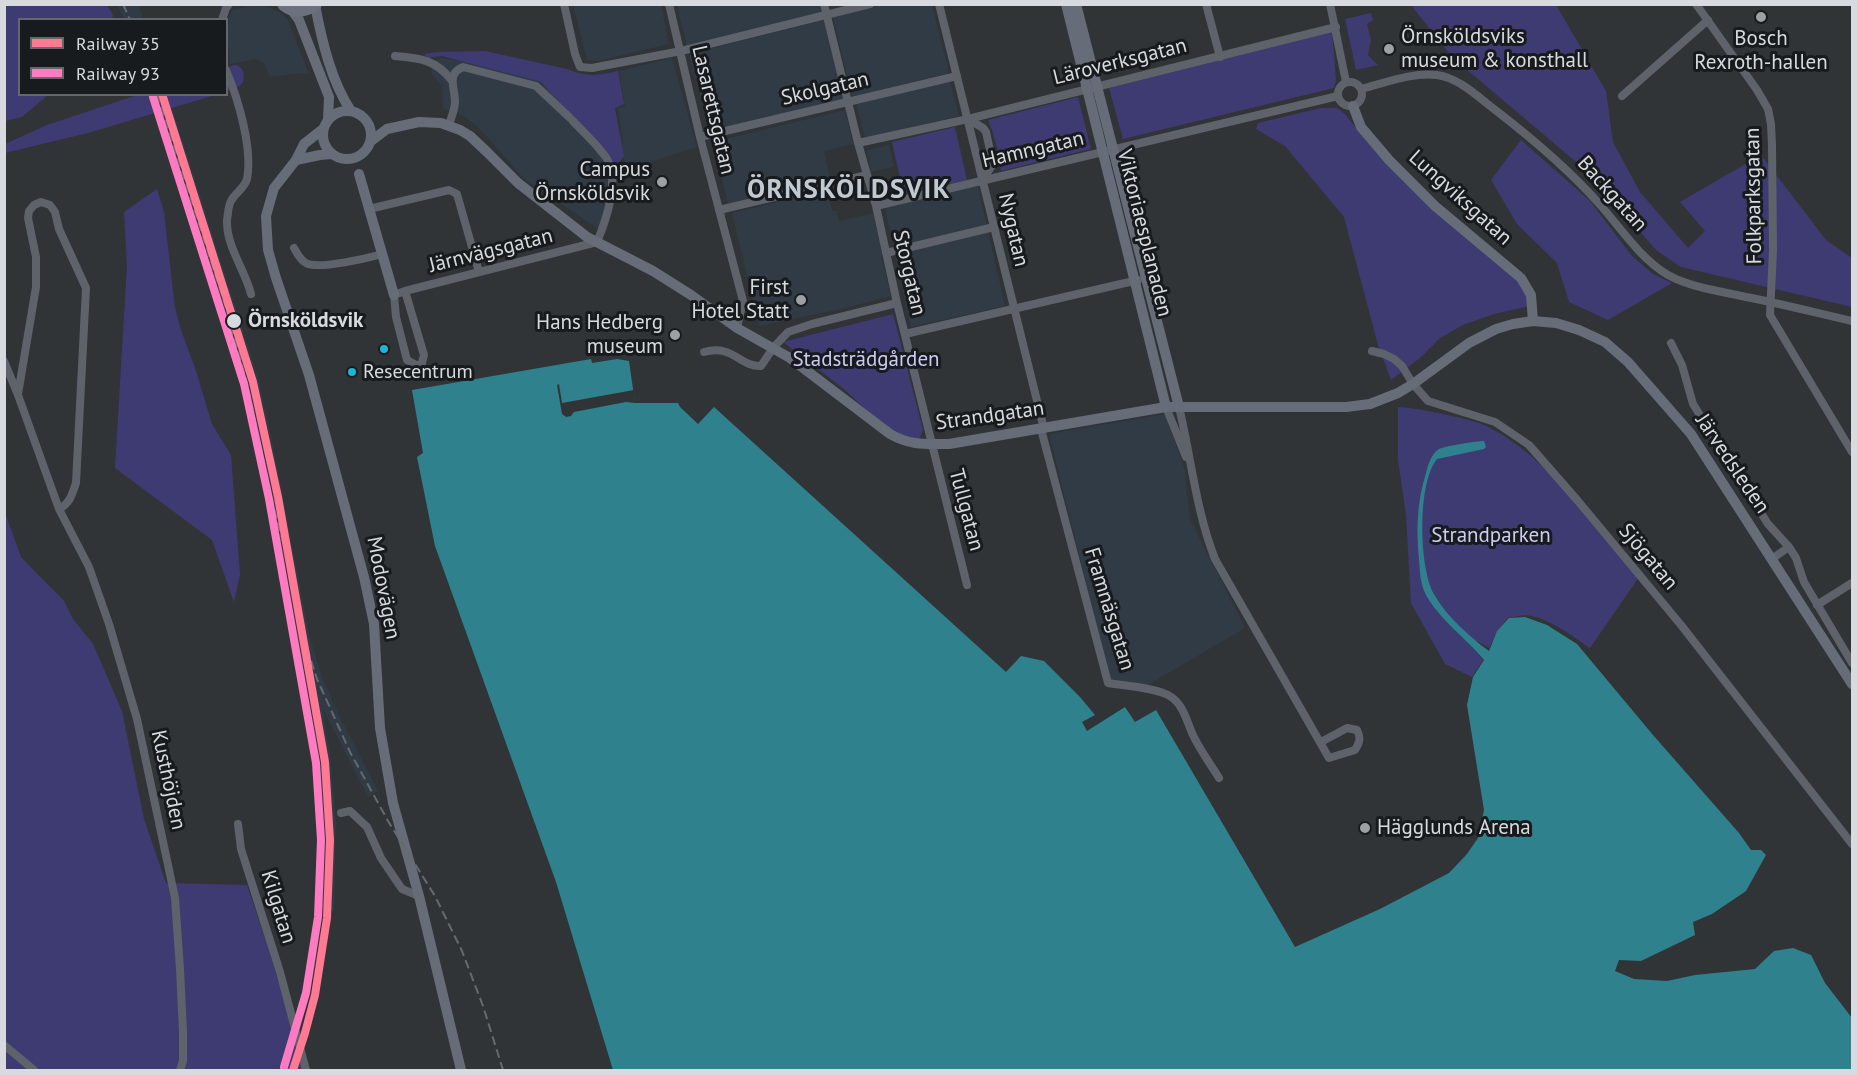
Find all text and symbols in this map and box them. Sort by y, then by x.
marker: Bosch Rexroth-hallen [1754,10,1768,24]
legend [18,18,228,96]
place label: Örnsköldsviks museum & konsthall [1401,24,1588,74]
place label: Bosch Rexroth-hallen [1694,26,1828,76]
text: Railway 35 [76,32,160,55]
street label: Läroverksgatan [1051,33,1189,91]
marker: Örnsköldsviks museum & konsthall [1382,42,1396,56]
street label: Lasarettsgatan [686,43,740,177]
text: Railway 93 [76,62,160,85]
street label: Skolgatan [779,67,871,111]
street label: Hamngatan [980,126,1086,174]
street label: Folkparksgatan [1740,127,1768,265]
street label: Lungviksgatan [1403,145,1517,251]
street label: Viktoriaesplanaden [1111,147,1177,319]
street label: Backgatan [1572,151,1652,237]
place label: Campus Örnsköldsvik [535,157,650,207]
district label: ÖRNSKÖLDSVIK [747,174,951,206]
marker: Campus Örnsköldsvik [655,175,669,189]
street label: Nygatan [992,191,1034,269]
street label: Järnvägsgatan [427,223,555,279]
street label: Storgatan [887,228,931,318]
place label: First Hotel Statt [691,275,789,325]
marker: First Hotel Statt [794,293,808,307]
place label: Örnsköldsvik [248,308,363,334]
place label: Hans Hedberg museum [536,310,663,360]
marker: Örnsköldsvik [225,312,243,330]
marker: Hans Hedberg museum [668,328,682,342]
unlabelled marker [378,343,390,355]
park label: Stadsträdgården [792,347,940,373]
place label: Resecentrum [363,360,473,384]
marker: Resecentrum [346,366,358,378]
street label: Strandgatan [934,396,1046,436]
street label: Järvedsleden [1690,409,1774,519]
street label: Tullgatan [943,466,989,554]
street label: Sjögatan [1613,519,1683,595]
park label: Strandparken [1431,523,1551,549]
street label: Modovägen [361,534,405,642]
street label: Framnäsgatan [1078,545,1140,673]
street label: Kusthöjden [145,728,191,832]
place label: Hägglunds Arena [1377,815,1531,841]
marker: Hägglunds Arena [1358,821,1372,835]
street label: Kilgatan [255,867,301,947]

